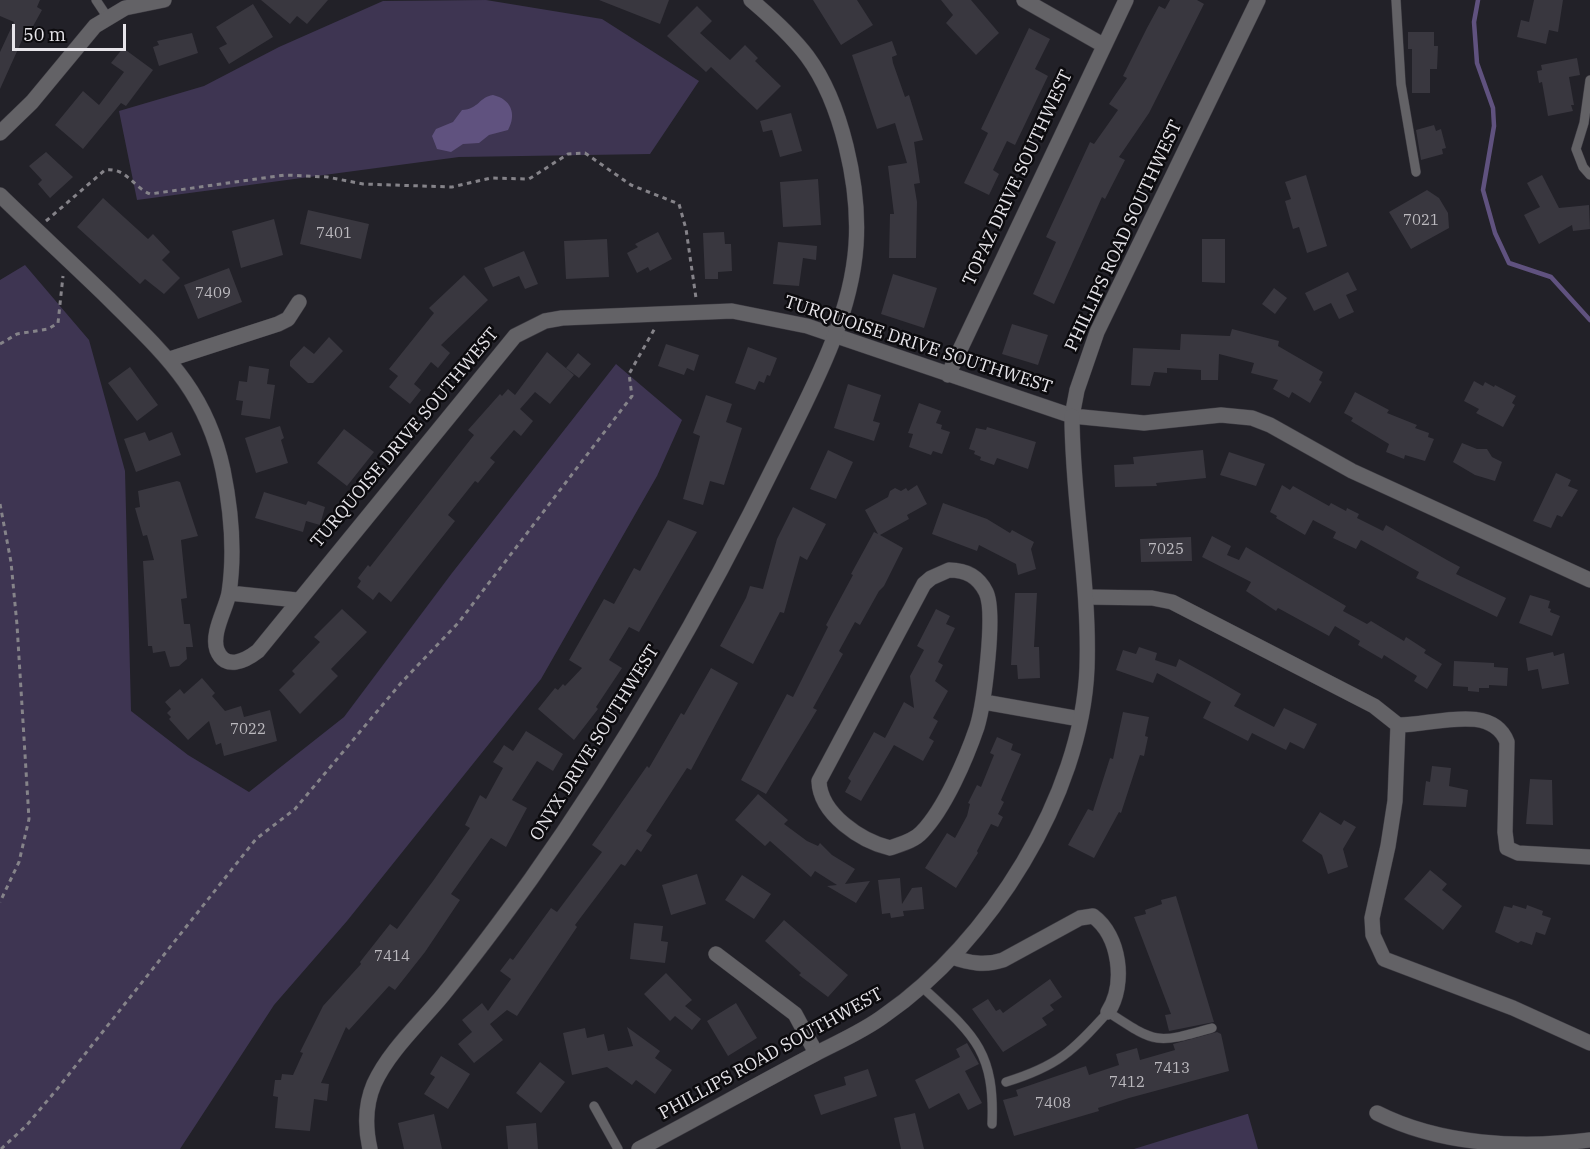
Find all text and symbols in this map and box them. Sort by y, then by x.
scale bar [15,12,129,50]
text: 50 m [23,23,66,46]
street label: TOPAZ DRIVE SOUTHWEST [958,67,1078,289]
street label: PHILLIPS ROAD SOUTHWEST [1061,117,1187,355]
house number: 7021 [1403,212,1439,230]
house number: 7401 [316,225,352,243]
house number: 7409 [195,285,231,303]
street label: TURQUOISE DRIVE SOUTHWEST [781,291,1055,399]
street label: TURQUOISE DRIVE SOUTHWEST [306,324,504,552]
house number: 7025 [1148,541,1184,559]
street label: ONYX DRIVE SOUTHWEST [526,641,664,845]
house number: 7022 [230,721,266,739]
house number: 7414 [374,948,410,966]
street label: PHILLIPS ROAD SOUTHWEST [655,983,887,1125]
house number: 7413 [1154,1060,1190,1078]
house number: 7412 [1109,1074,1145,1092]
house number: 7408 [1035,1095,1071,1113]

